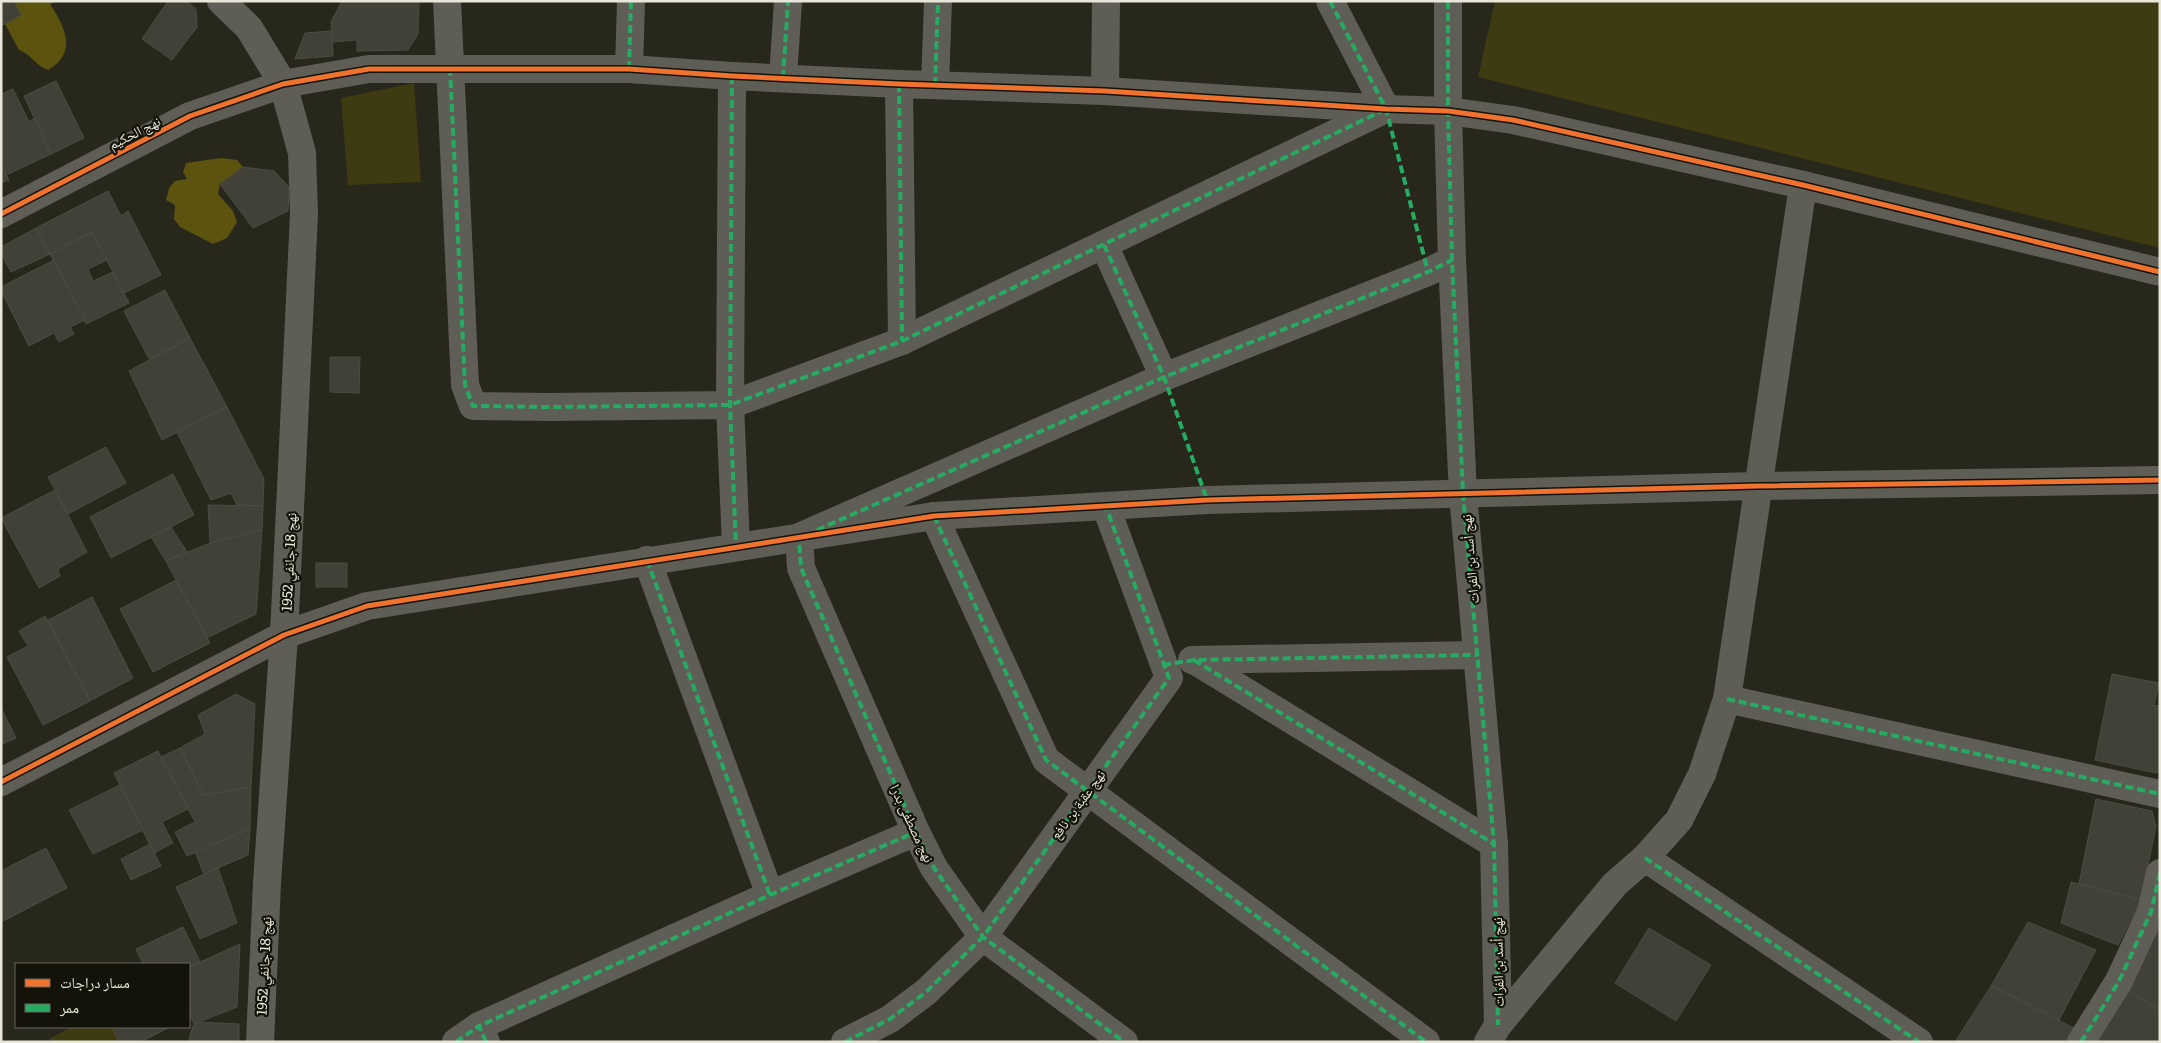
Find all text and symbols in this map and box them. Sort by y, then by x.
street label: نهج الحكيم [105,110,164,154]
street label: نهج 18 جانفي 1952 [275,512,303,612]
street label: نهج أسد بن الفرات [1455,513,1484,605]
street label: نهج عقبة بن نافع [1045,765,1110,844]
street label: نهج مصطفى بدرا [885,781,940,866]
street label: نهج 18 جانفي 1952 [250,916,278,1016]
street label: نهج أسد بن الفرات [1486,917,1509,1007]
legend [15,963,190,1028]
text: مسار دراجات [60,970,130,993]
text: ممر [59,995,79,1018]

